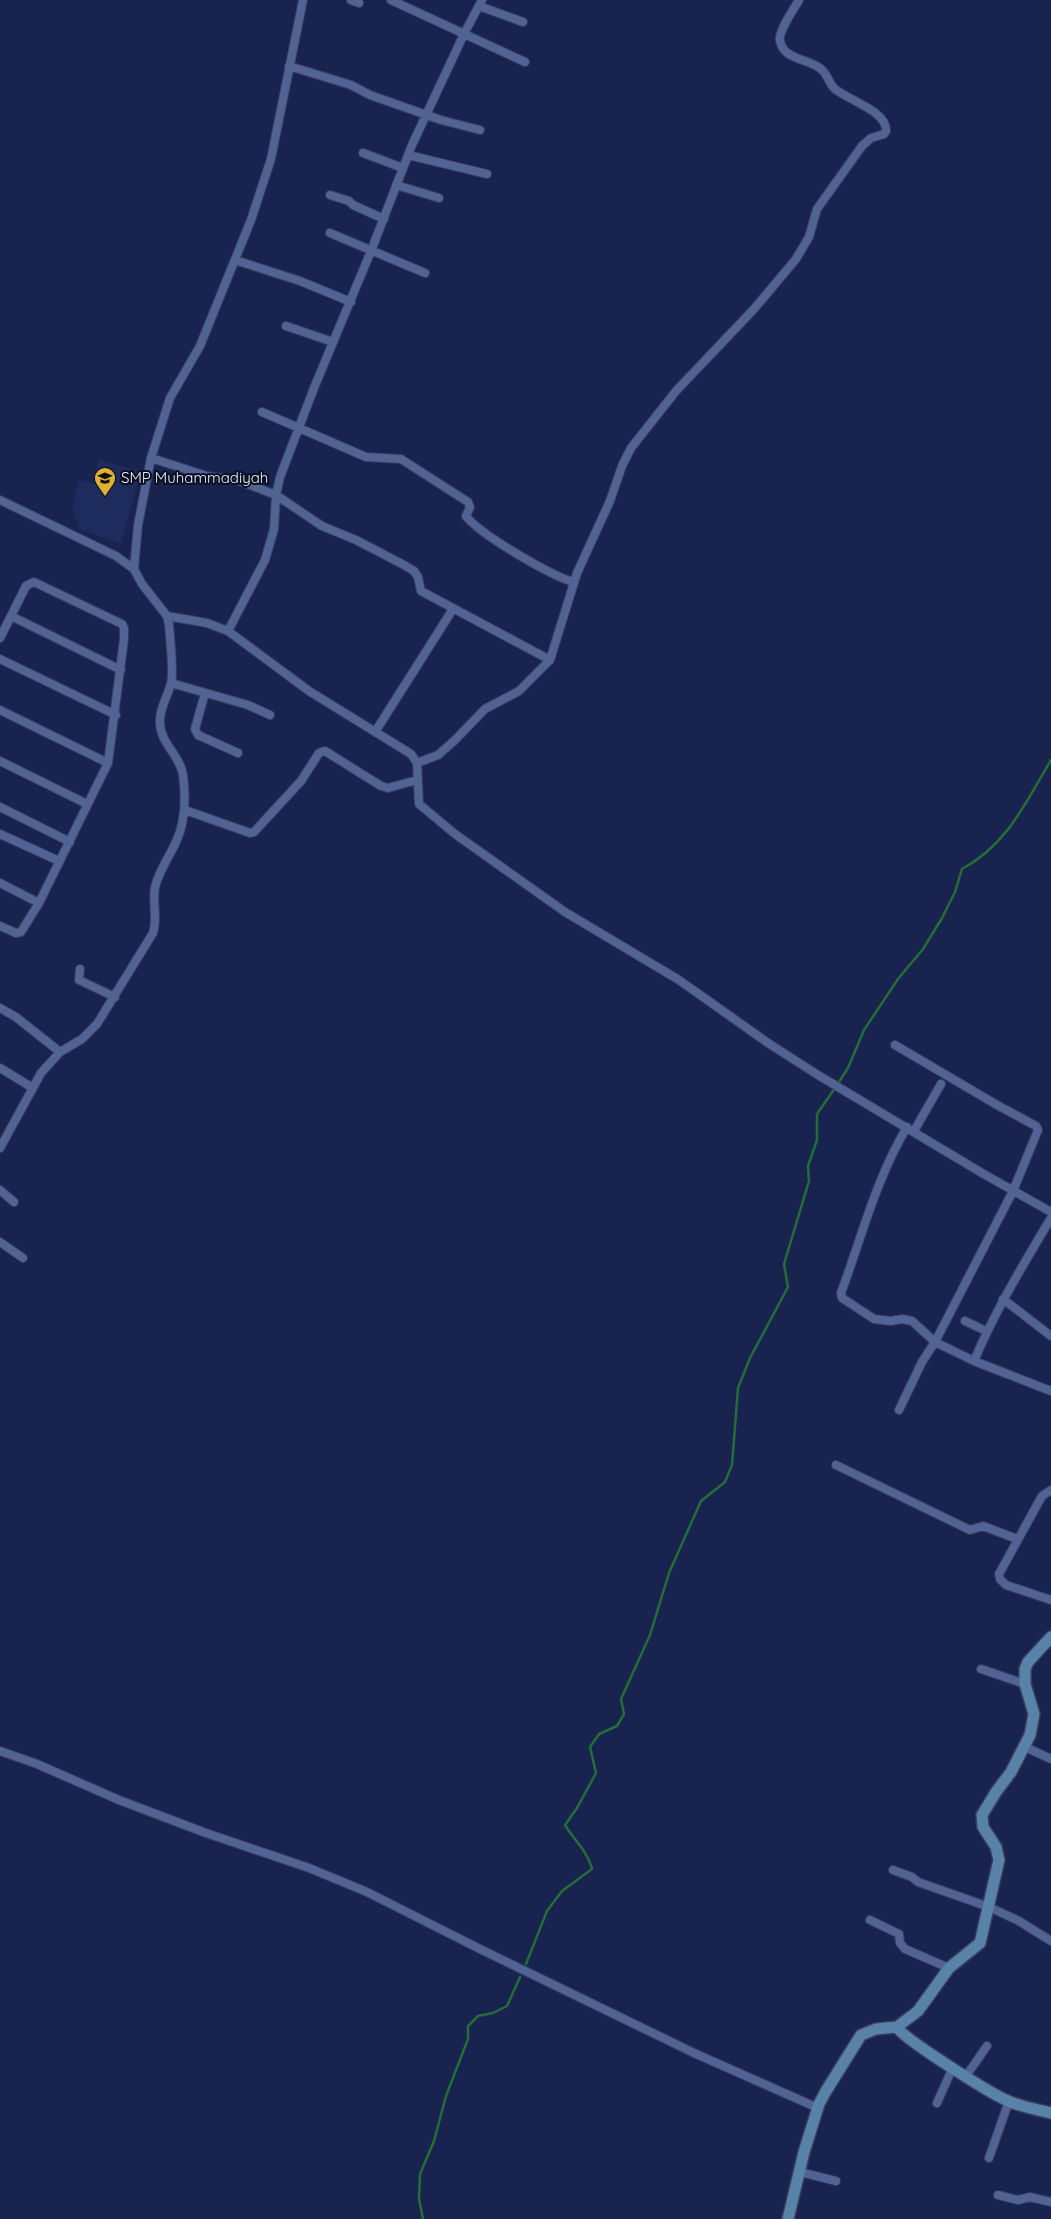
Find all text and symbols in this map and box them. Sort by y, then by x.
school or university icon: SMP Muhammadiyah [93,466,117,497]
place label: SMP Muhammadiyah [121,468,268,487]

